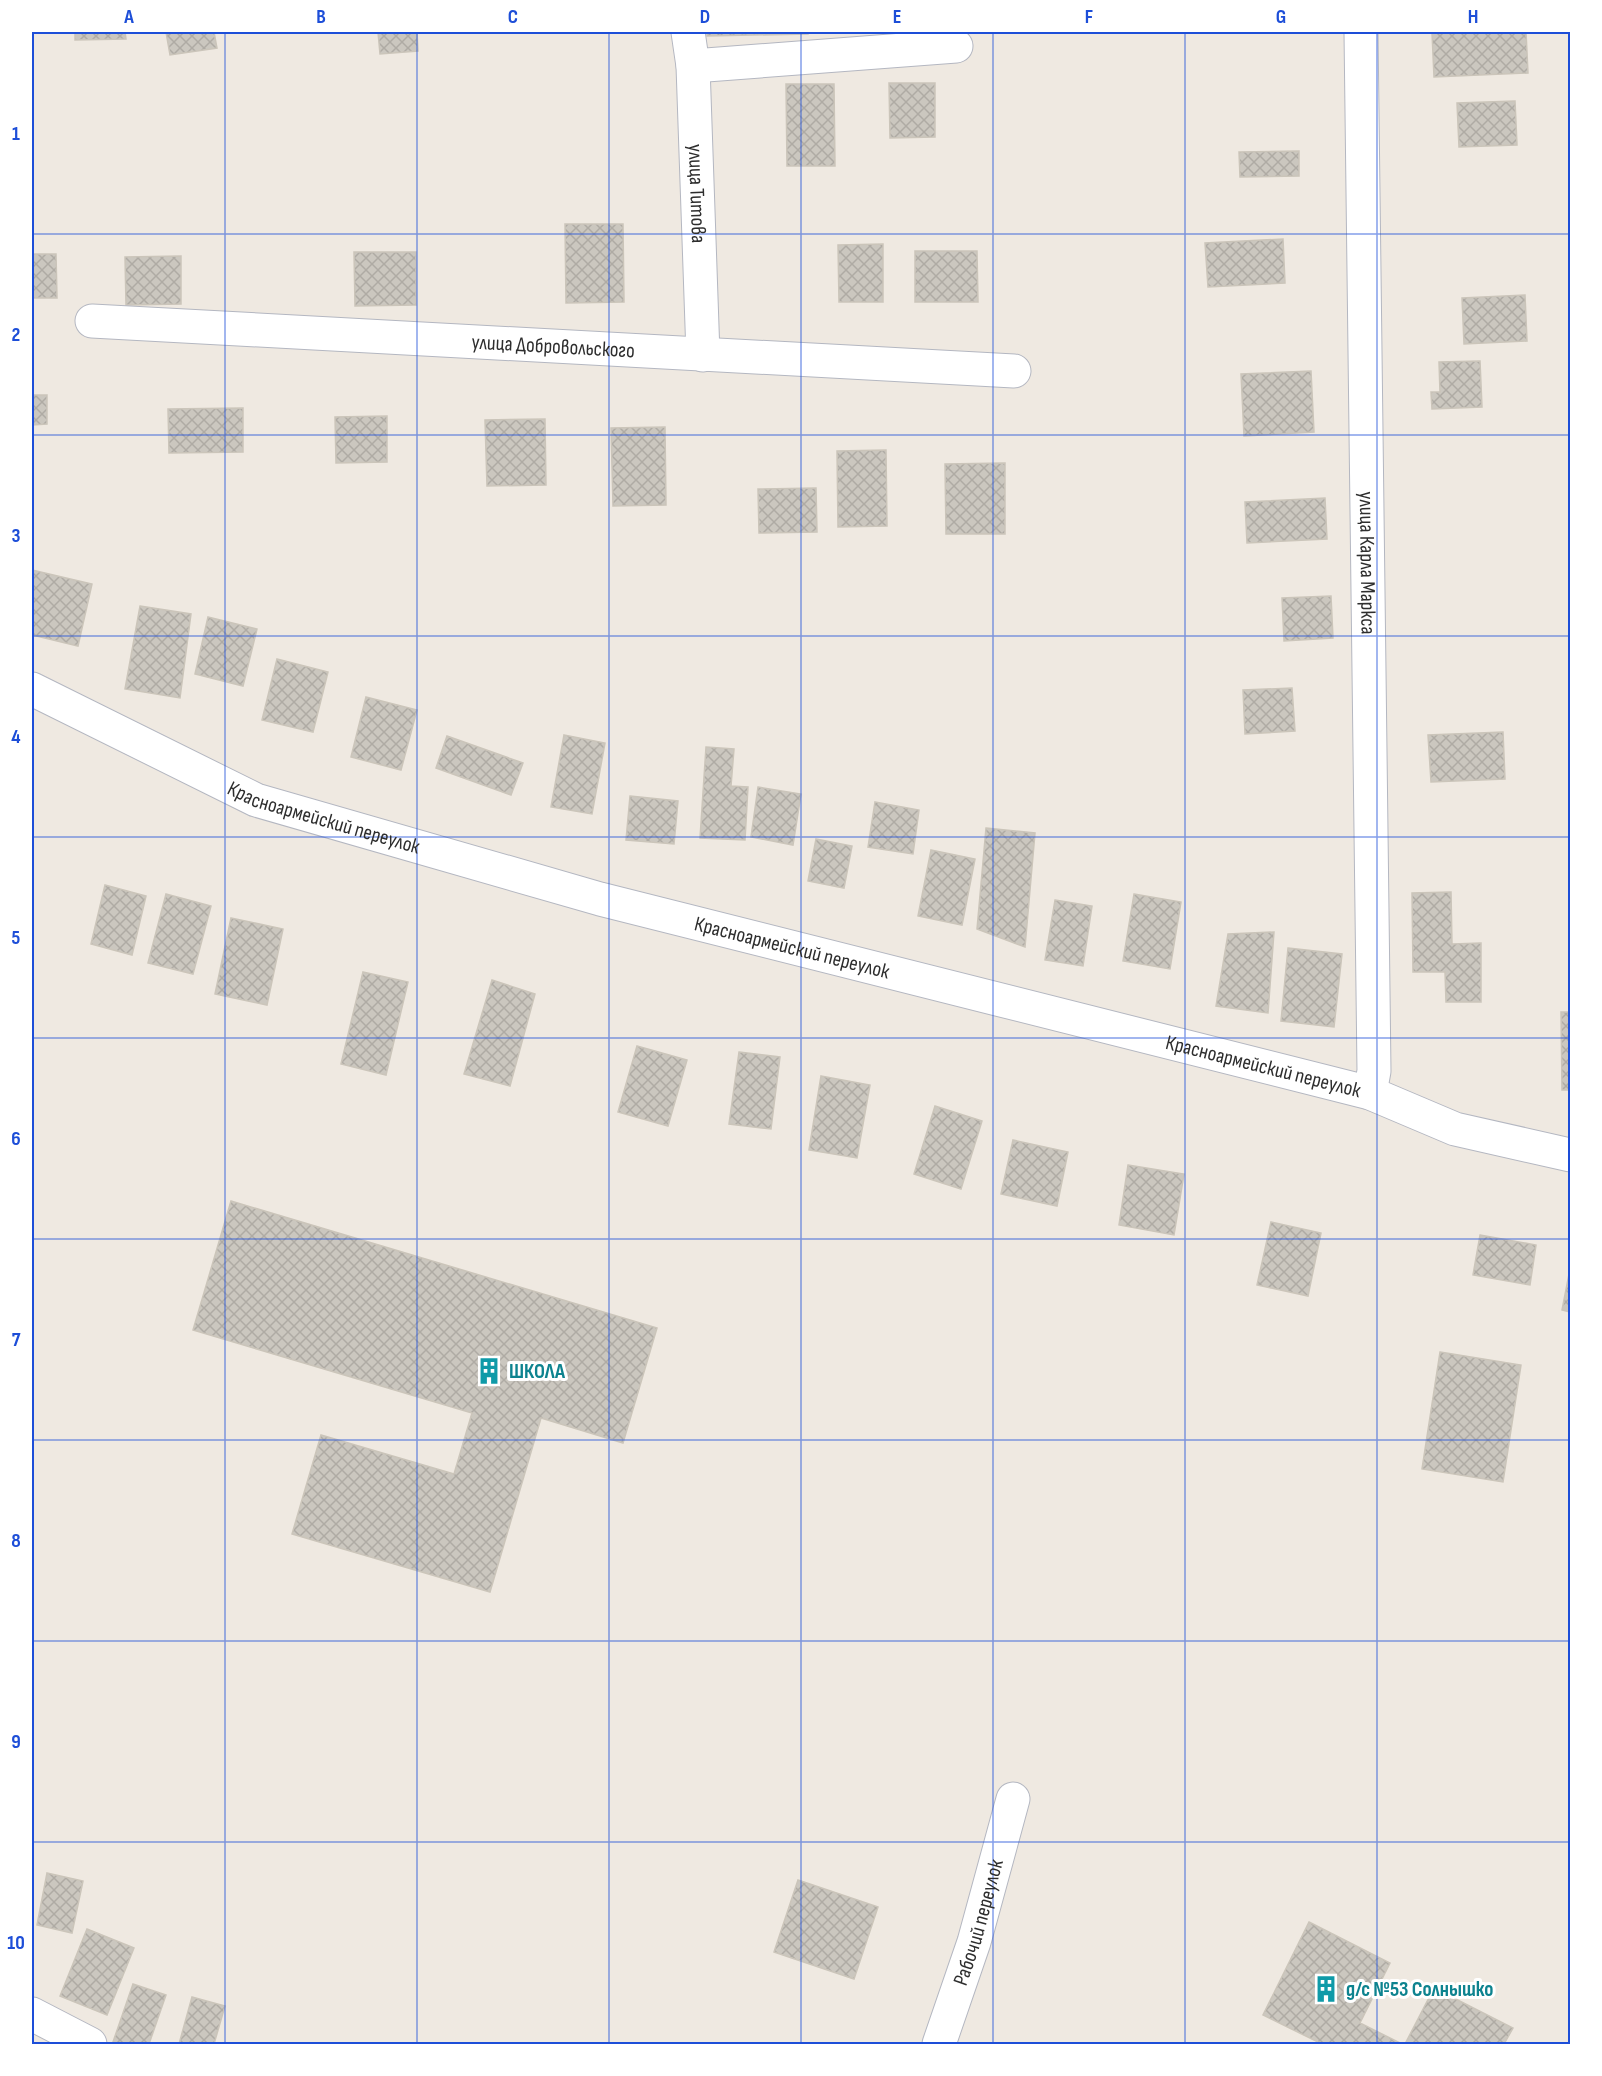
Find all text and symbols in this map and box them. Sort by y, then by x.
text: A [123,5,134,29]
text: B [316,5,326,29]
text: C [508,5,518,29]
text: D [700,5,710,29]
text: E [893,5,901,29]
text: F [1085,5,1093,29]
text: G [1276,5,1286,29]
text: H [1468,5,1478,29]
text: 1 [12,122,20,146]
street label: улица Титова [683,144,712,244]
text: 2 [12,323,20,347]
street label: улица Добровольского [471,329,636,363]
street label: улица Карла Маркса [1354,491,1381,635]
text: 3 [12,524,21,548]
text: 4 [11,725,21,749]
street label: Красноармейский переулок [223,775,423,859]
street label: Красноармейский переулок [692,911,892,984]
text: 5 [12,926,21,950]
street label: Красноармейский переулок [1163,1030,1363,1103]
text: 6 [11,1127,21,1151]
text: 7 [12,1328,21,1352]
building icon: ШКОЛА [474,1356,504,1386]
place label: ШКОЛА [509,1359,566,1384]
text: 8 [11,1529,21,1553]
text: 9 [11,1730,21,1754]
street label: Рабочий переулок [948,1856,1009,1989]
text: 10 [7,1931,25,1955]
building icon: д/с №53 Солнышко [1311,1974,1341,2004]
place label: д/с №53 Солнышко [1346,1977,1493,2002]

